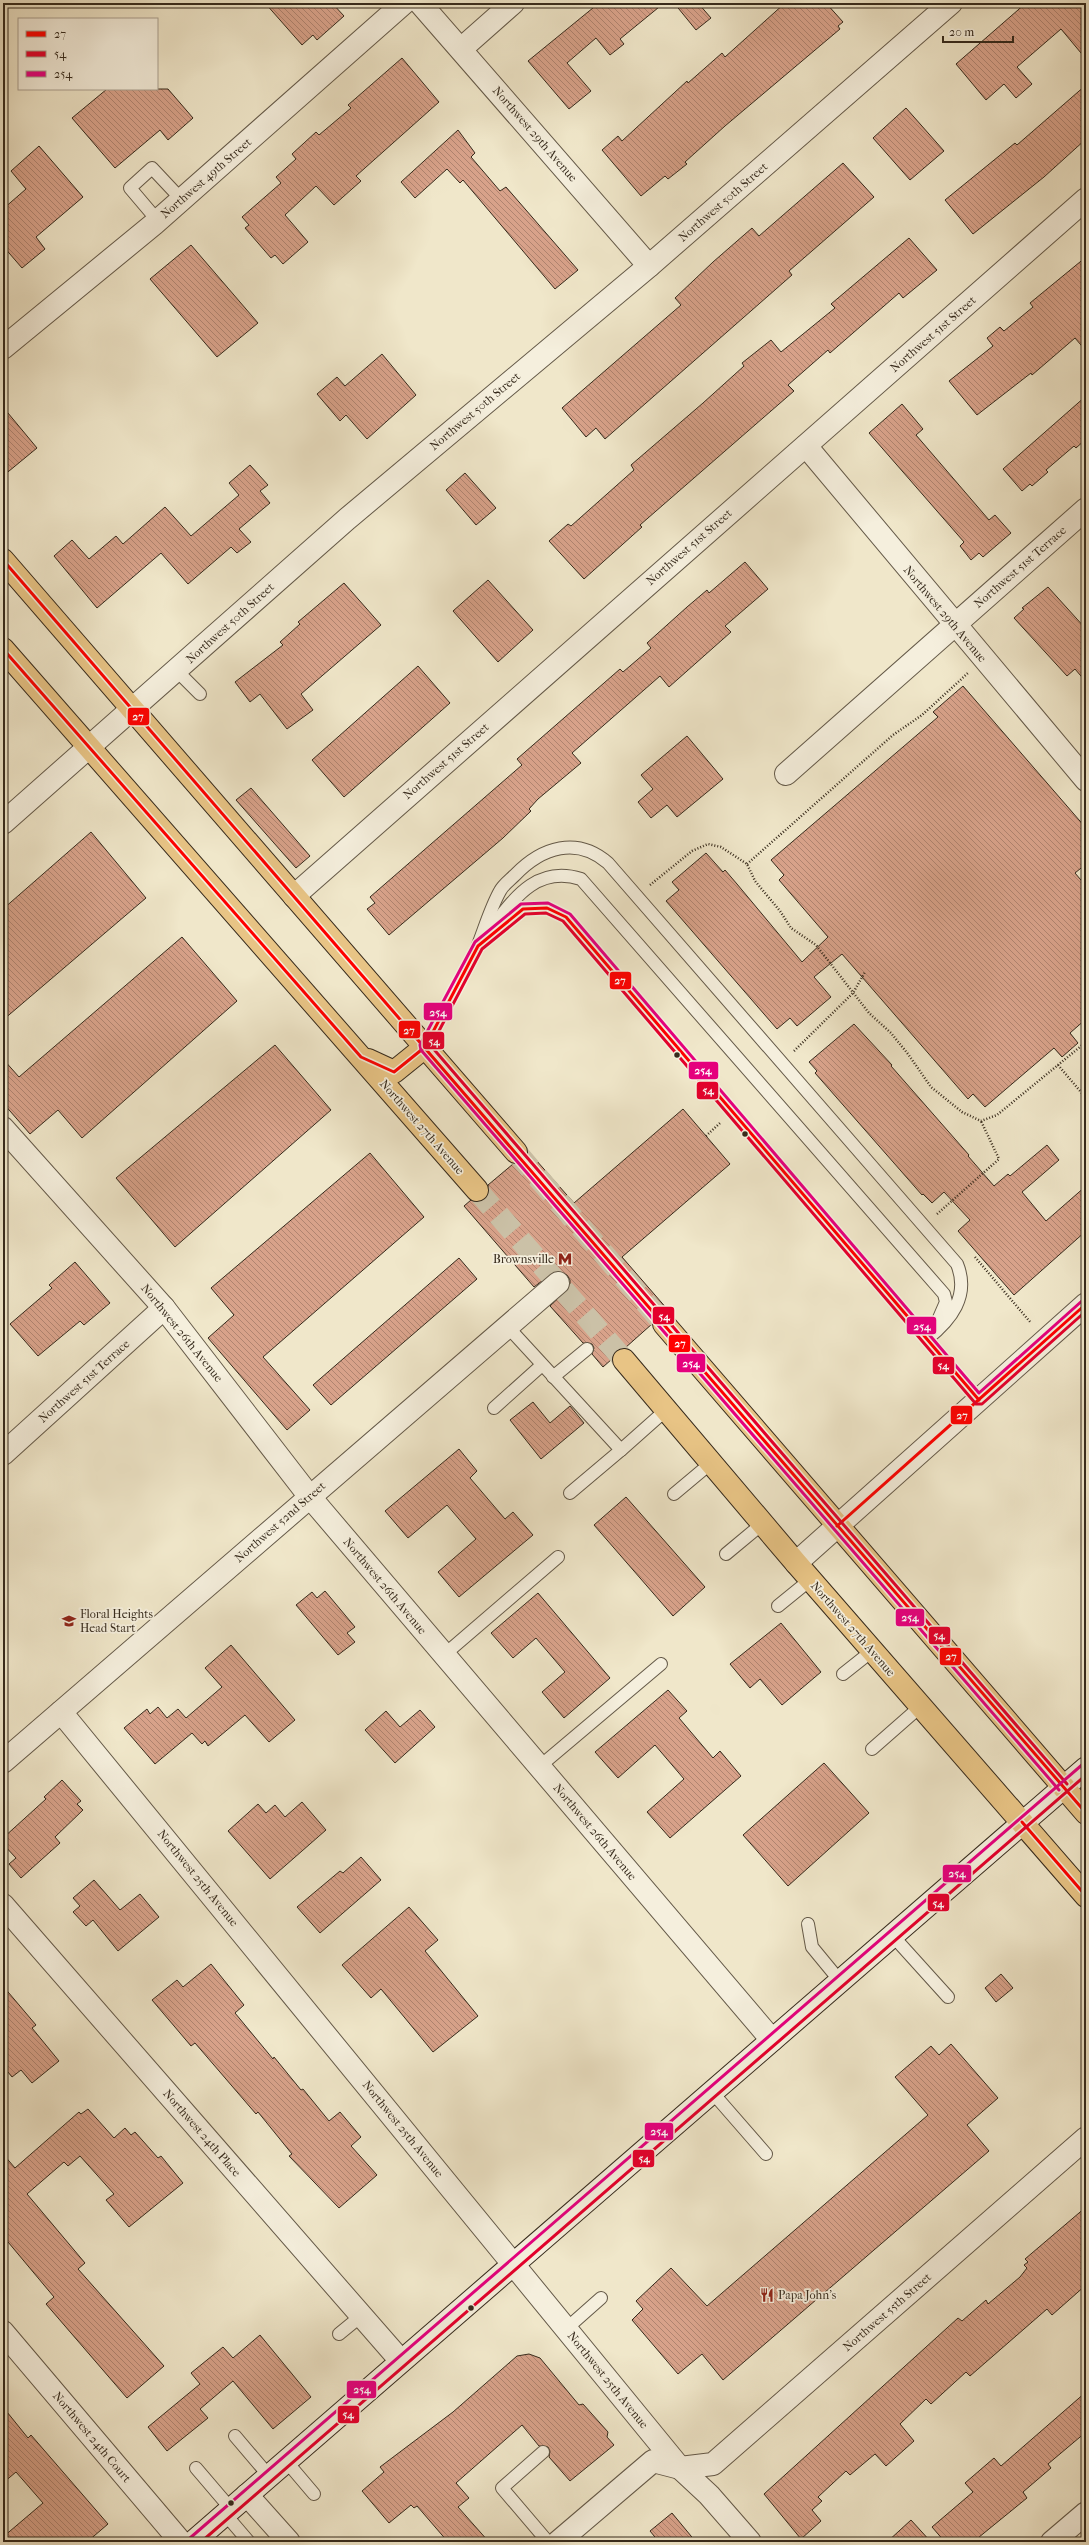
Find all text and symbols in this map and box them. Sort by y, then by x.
legend [18,18,158,90]
scale bar [943,18,1013,44]
text: 20 m [949,25,974,39]
text: 27 [54,27,66,41]
text: 54 [54,47,67,61]
text: 254 [54,67,73,81]
street label: Northwest 29th Avenue [490,84,580,184]
street label: Northwest 49th Street [158,134,255,221]
street label: Northwest 50th Street [675,159,771,245]
street label: Northwest 51st Street [887,292,979,375]
street label: Northwest 50th Street [427,369,524,453]
street label: Northwest 51st Street [643,505,735,588]
street label: Northwest 51st Terrace [971,523,1069,611]
street label: Northwest 29th Avenue [901,563,989,665]
street label: Northwest 50th Street [183,579,277,666]
line badge: 27 [127,707,150,726]
text: 27 [133,710,144,723]
street label: Northwest 51st Street [400,719,492,802]
line badge: 27 [609,971,632,990]
text: 27 [615,974,626,987]
line badge: 254 [423,1002,453,1021]
text: 254 [430,1006,447,1019]
line badge: 27 [398,1020,421,1039]
text: 27 [404,1024,415,1037]
line badge: 54 [422,1031,445,1050]
text: 54 [428,1035,440,1048]
unlabelled marker [672,1050,682,1060]
line badge: 254 [688,1061,719,1080]
text: 254 [695,1064,712,1077]
street label: Northwest 27th Avenue [377,1077,467,1177]
line badge: 54 [696,1081,719,1100]
text: 54 [702,1084,714,1097]
unlabelled marker [740,1129,750,1139]
metro station icon: Brownsville [557,1251,573,1267]
place label: Brownsville [493,1252,554,1266]
street label: Northwest 26th Avenue [138,1281,226,1385]
line badge: 54 [652,1306,675,1325]
text: 54 [658,1310,670,1323]
line badge: 254 [906,1316,937,1335]
text: 254 [914,1320,931,1333]
line badge: 27 [668,1334,691,1353]
street label: Northwest 51st Terrace [36,1336,132,1426]
text: 27 [675,1337,686,1350]
line badge: 254 [676,1353,706,1373]
line badge: 54 [932,1356,955,1375]
text: 254 [683,1357,700,1370]
text: 54 [937,1359,949,1372]
line badge: 27 [950,1405,973,1425]
text: 27 [957,1409,968,1422]
street label: Northwest 52nd Street [232,1478,329,1565]
street label: Northwest 26th Avenue [341,1535,430,1637]
street label: Northwest 27th Avenue [808,1579,898,1679]
place label: Floral Heights Head Start [80,1607,153,1635]
line badge: 254 [895,1608,925,1627]
text: 254 [902,1611,919,1624]
school or university icon: Floral Heights Head Start [61,1613,77,1629]
line badge: 54 [928,1626,951,1645]
text: 54 [933,1629,945,1642]
line badge: 27 [939,1647,962,1666]
text: 27 [946,1650,957,1663]
street label: Northwest 26th Avenue [551,1781,640,1883]
street label: Northwest 25th Avenue [155,1827,241,1929]
line badge: 254 [942,1864,972,1883]
text: 254 [949,1867,966,1880]
line badge: 54 [927,1893,950,1912]
text: 54 [932,1897,944,1910]
street label: Northwest 25th Avenue [360,2078,446,2180]
street label: Northwest 24th Place [160,2087,244,2179]
line badge: 254 [644,2122,674,2141]
text: 254 [651,2125,668,2138]
line badge: 54 [632,2149,655,2168]
text: 54 [638,2152,650,2165]
street label: Northwest 55th Street [840,2269,935,2354]
restaurant icon: Papa John's [759,2287,775,2303]
place label: Papa John's [778,2288,837,2302]
unlabelled marker [466,2303,476,2313]
street label: Northwest 25th Avenue [565,2329,651,2431]
line badge: 254 [346,2380,377,2399]
text: 254 [354,2383,371,2396]
street label: Northwest 24th Court [50,2389,134,2486]
line badge: 54 [337,2405,360,2424]
text: 54 [342,2408,354,2421]
unlabelled marker [226,2498,236,2508]

